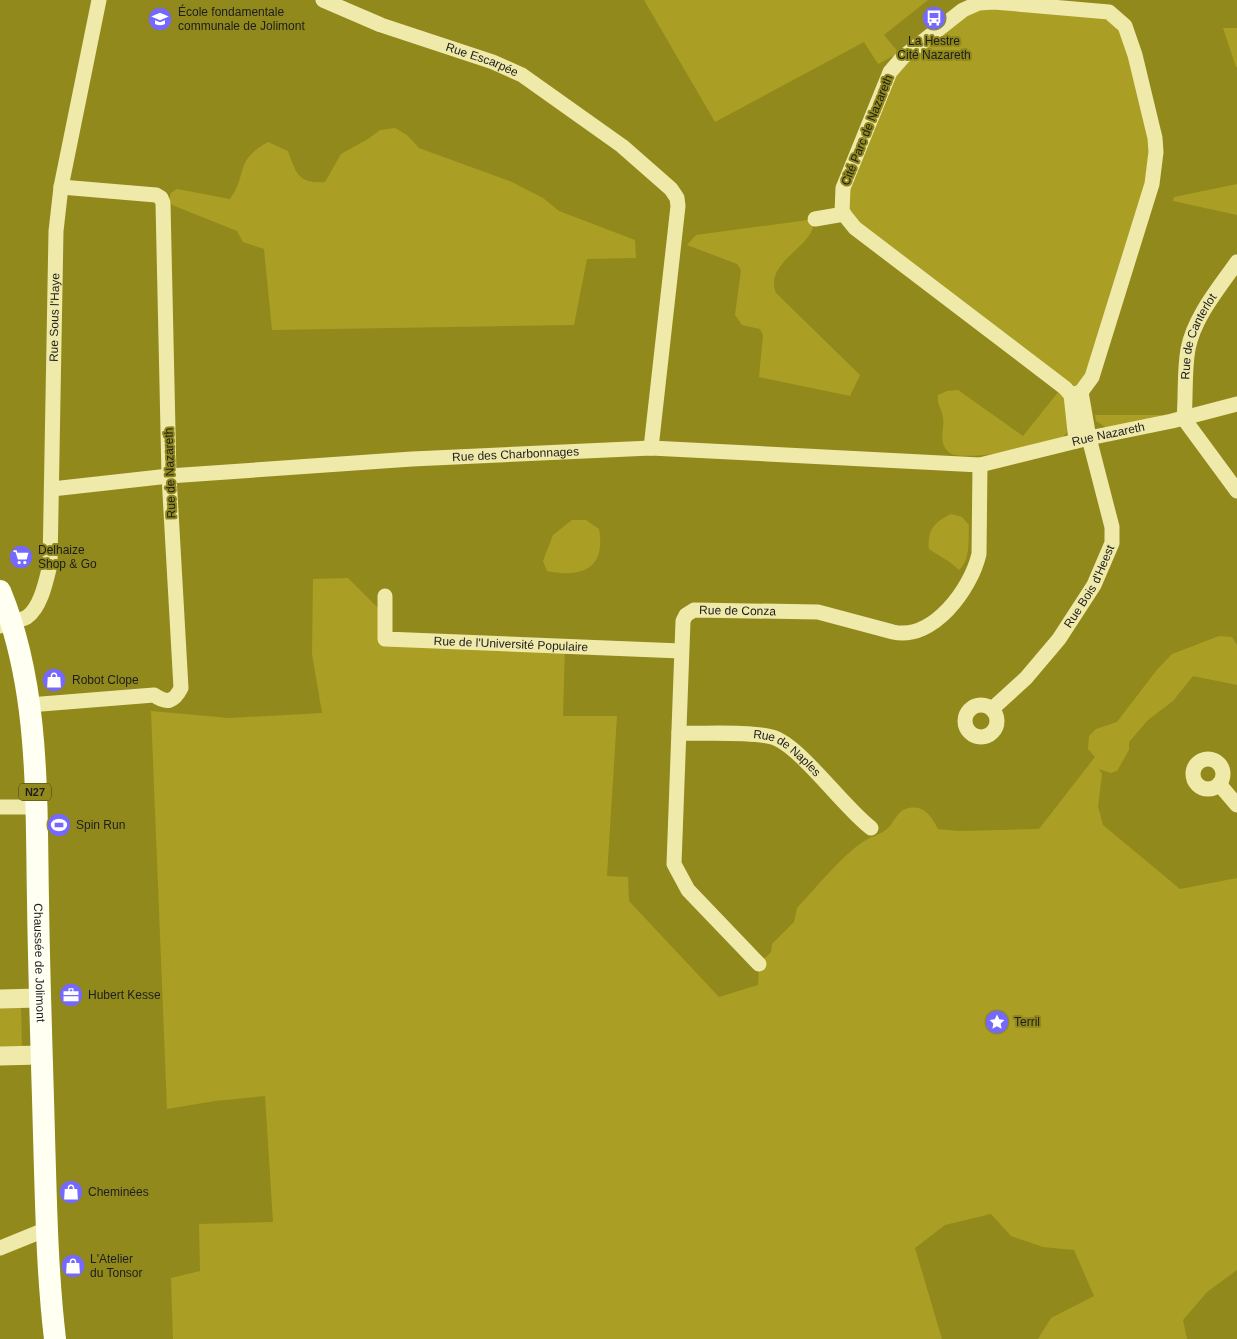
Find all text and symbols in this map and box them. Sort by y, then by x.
place label: École fondamentale communale de Jolimont [178,4,305,33]
bus stop icon: La Hestre Cité Nazareth [921,5,947,31]
school or university icon: École fondamentale communale de Jolimont [147,6,173,32]
place label: La Hestre Cité Nazareth [897,34,971,62]
street label: Rue Escarpée [444,40,521,80]
street label: Cité Parc de Nazareth [838,73,896,187]
street label: Rue Sous l'Haye [47,272,62,362]
street label: Rue de Canterlot [1178,290,1220,380]
street label: Rue Nazareth [1070,420,1146,449]
street label: Rue de Nazareth [161,427,179,519]
street label: Rue des Charbonnages [452,444,579,464]
street label: Rue Bois d'Heest [1061,542,1118,631]
place label: Delhaize Shop & Go [38,543,97,571]
supermarket icon: Delhaize Shop & Go [8,544,34,570]
street label: Rue de Conza [699,603,776,618]
street label: Rue de l'Université Populaire [433,634,589,654]
shop icon: Robot Clope [41,667,67,693]
place label: Robot Clope [72,673,139,687]
street label: Rue de Naples [753,727,824,779]
road number: N27 [19,784,51,800]
sports icon: Spin Run [46,812,72,838]
place label: Spin Run [76,818,125,832]
street label: Chaussée de Jolimont [31,903,48,1023]
office icon: Hubert Kesse [58,982,84,1008]
place label: Hubert Kesse [88,988,161,1002]
place icon: Terril [984,1009,1010,1035]
place label: Terril [1014,1015,1040,1029]
shop icon: Cheminées [58,1179,84,1205]
place label: Cheminées [88,1185,149,1199]
place label: L'Atelier du Tonsor [90,1252,142,1280]
shop icon: L'Atelier du Tonsor [60,1253,86,1279]

